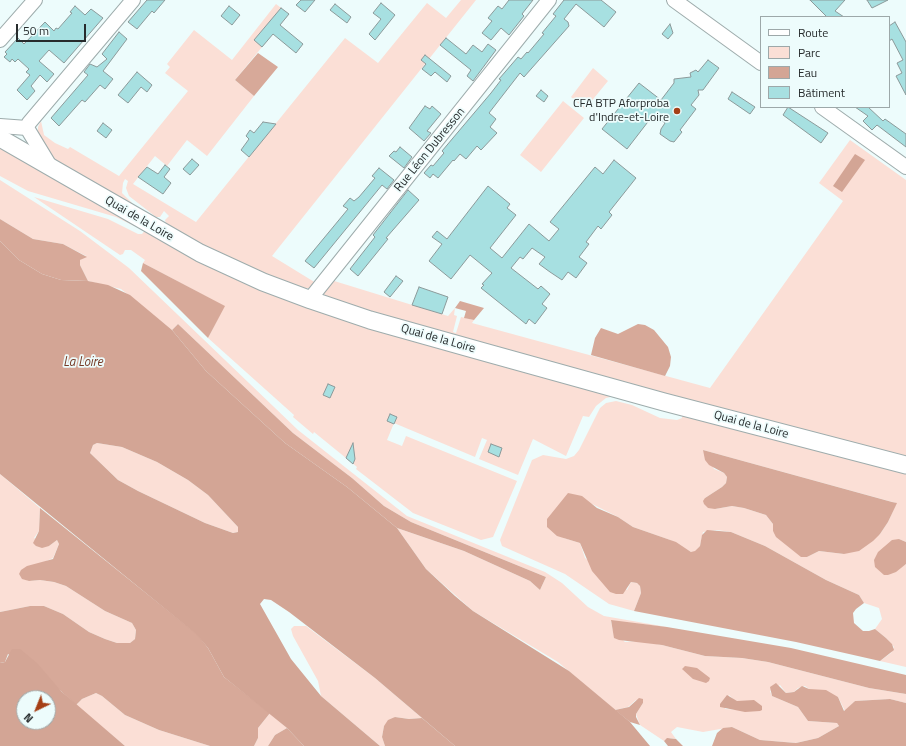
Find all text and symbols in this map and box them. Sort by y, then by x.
scale bar [18,16,88,42]
legend [760,16,890,108]
text: 50 m [23,21,49,40]
text: Route [798,23,828,42]
text: Parc [798,43,820,62]
text: Eau [798,63,817,82]
text: Bâtiment [798,83,845,102]
place label: CFA BTP Aforproba d'Indre-et-Loire [573,97,669,125]
street label: Rue Léon Dubresson [392,105,468,195]
marker: CFA BTP Aforproba d'Indre-et-Loire [672,106,682,116]
street label: Quai de la Loire [102,194,176,244]
street label: Quai de la Loire [399,321,477,357]
water label: La Loire [63,355,103,371]
street label: Quai de la Loire [712,408,790,442]
north arrow [16,690,56,730]
text: N [20,710,37,726]

